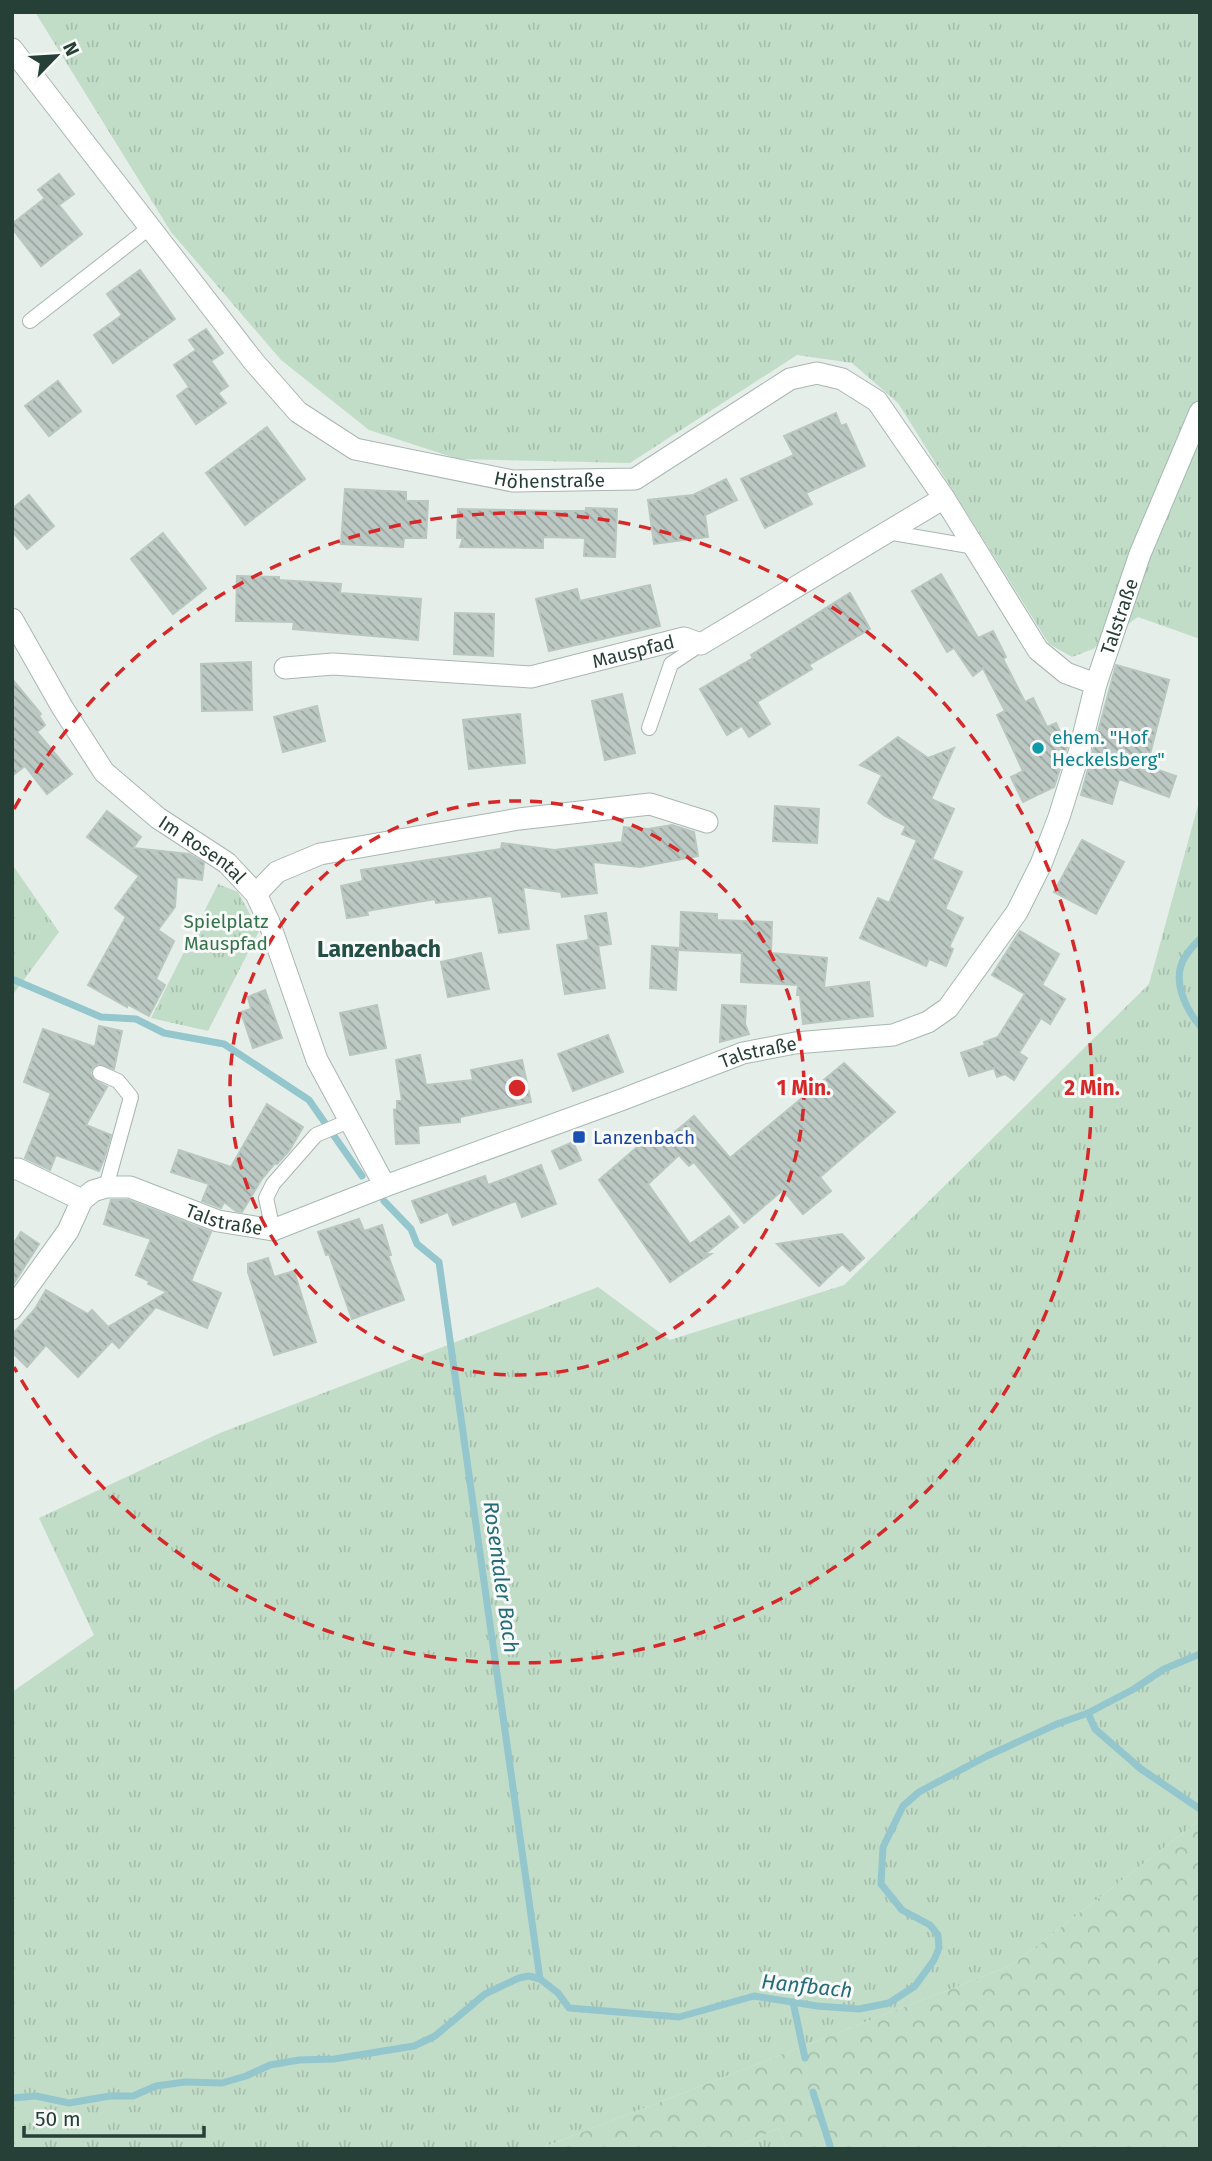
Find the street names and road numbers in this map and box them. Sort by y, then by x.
street label: Höhenstraße [492,466,605,493]
street label: Talstraße [1095,575,1142,657]
street label: Mauspfad [590,629,677,672]
street label: Im Rosental [155,810,251,888]
street label: Talstraße [716,1031,799,1073]
street label: Talstraße [182,1198,265,1240]

